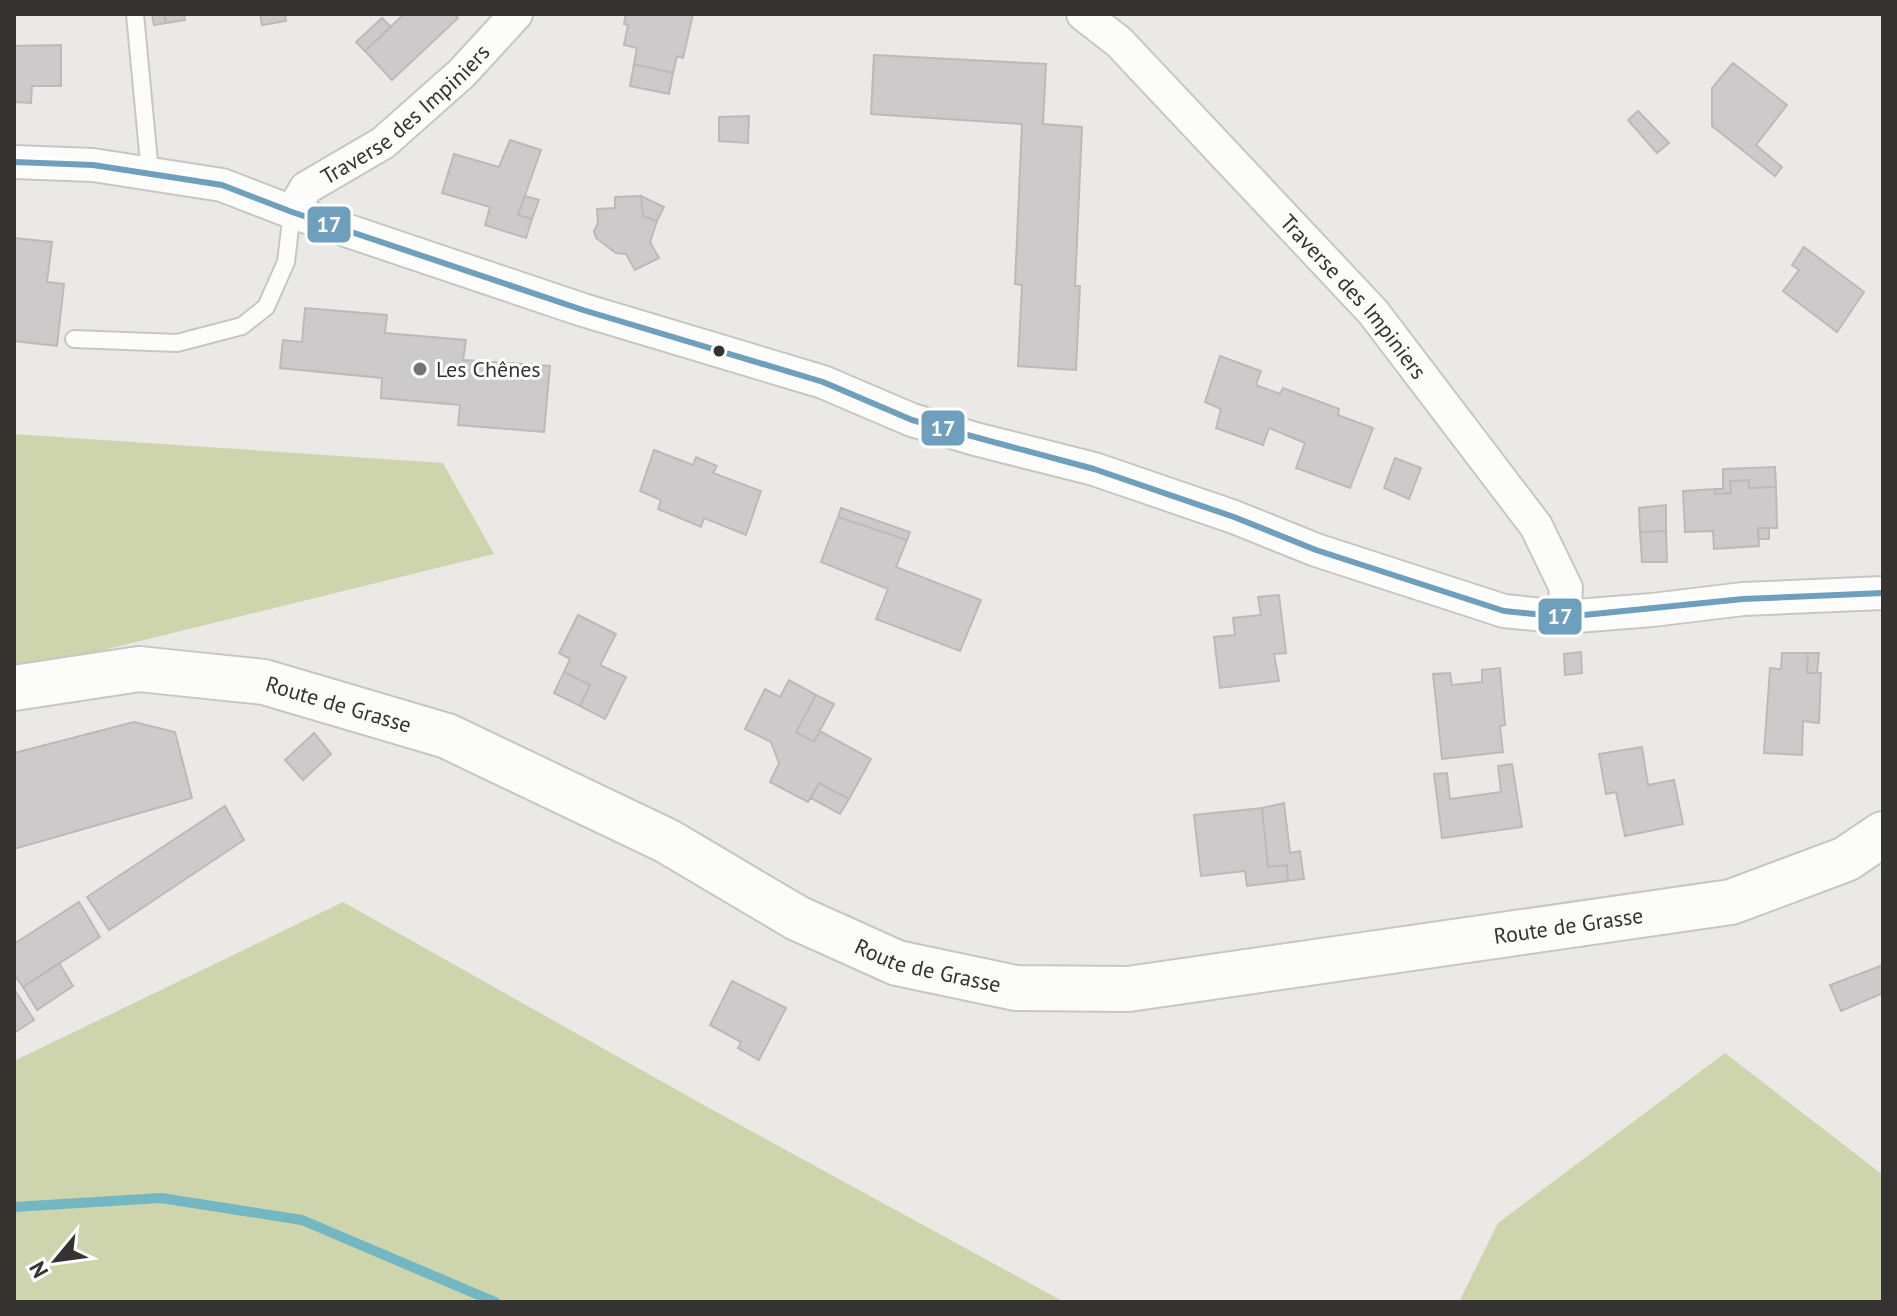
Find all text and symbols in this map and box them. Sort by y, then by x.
street label: Traverse des Impiniers [316,38,496,190]
line badge: 17 [306,205,352,244]
street label: Traverse des Impiniers [1274,208,1433,385]
text: 17 [317,210,341,238]
unlabelled marker [711,343,727,359]
place label: Les Chênes [436,355,541,383]
marker: Les Chênes [411,360,429,378]
line badge: 17 [920,409,966,447]
text: 17 [931,414,955,442]
line badge: 17 [1537,597,1583,636]
text: 17 [1548,602,1572,630]
street label: Route de Grasse [263,669,415,739]
street label: Route de Grasse [1492,901,1645,950]
street label: Route de Grasse [851,932,1003,998]
north arrow [16,1220,96,1300]
text: N [23,1257,54,1283]

